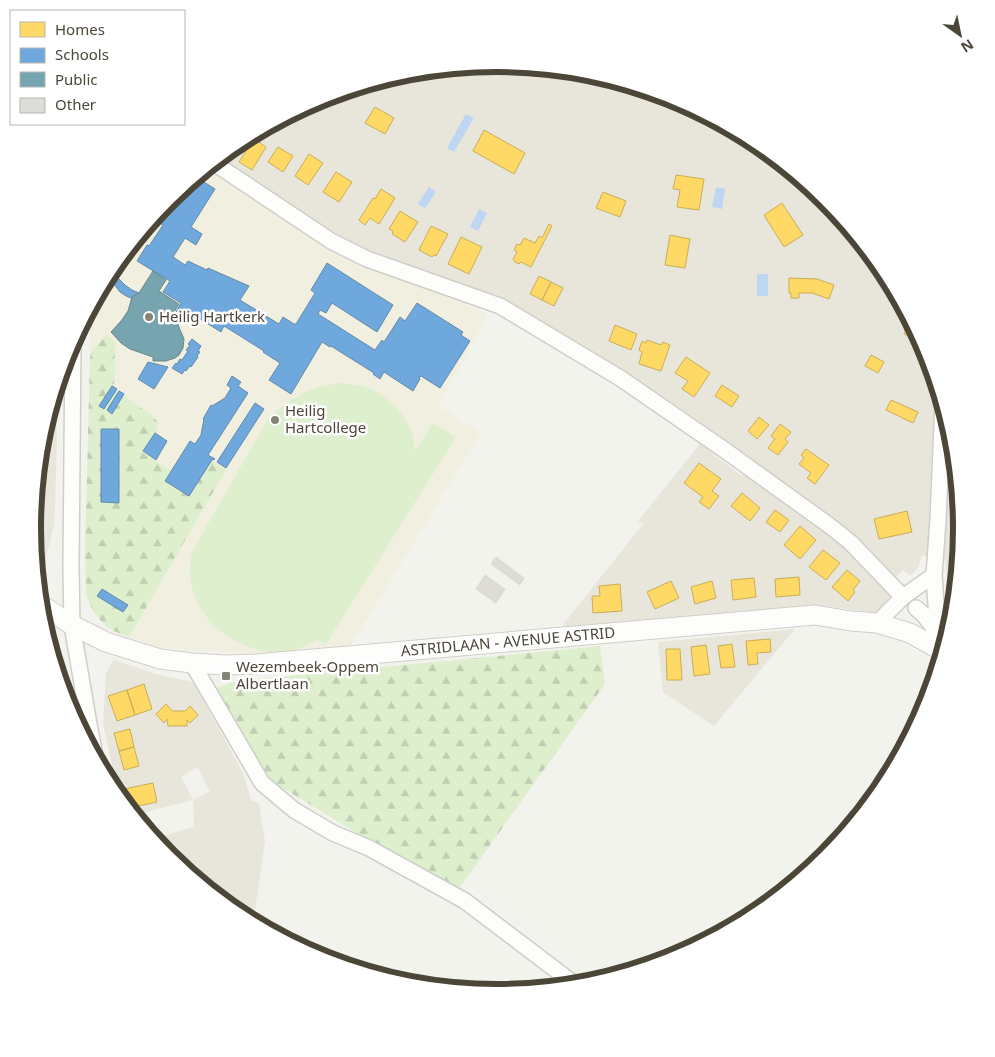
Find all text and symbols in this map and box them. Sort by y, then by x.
legend [10,10,185,125]
north arrow [935,10,985,60]
text: Homes [55,19,105,39]
text: N [957,35,977,57]
text: Schools [55,44,109,64]
text: Public [55,69,98,89]
text: Other [55,94,96,114]
place label: Heilig Hartkerk [159,306,265,326]
marker: Heilig Hartkerk [143,311,155,323]
place label: Heilig Hartcollege [285,400,366,437]
marker: Heilig Hartcollege [269,414,281,426]
street label: ASTRIDLAAN - AVENUE ASTRID [400,622,616,660]
place label: Wezembeek-Oppem Albertlaan [236,656,379,693]
marker: Wezembeek-Oppem Albertlaan [220,670,232,682]

